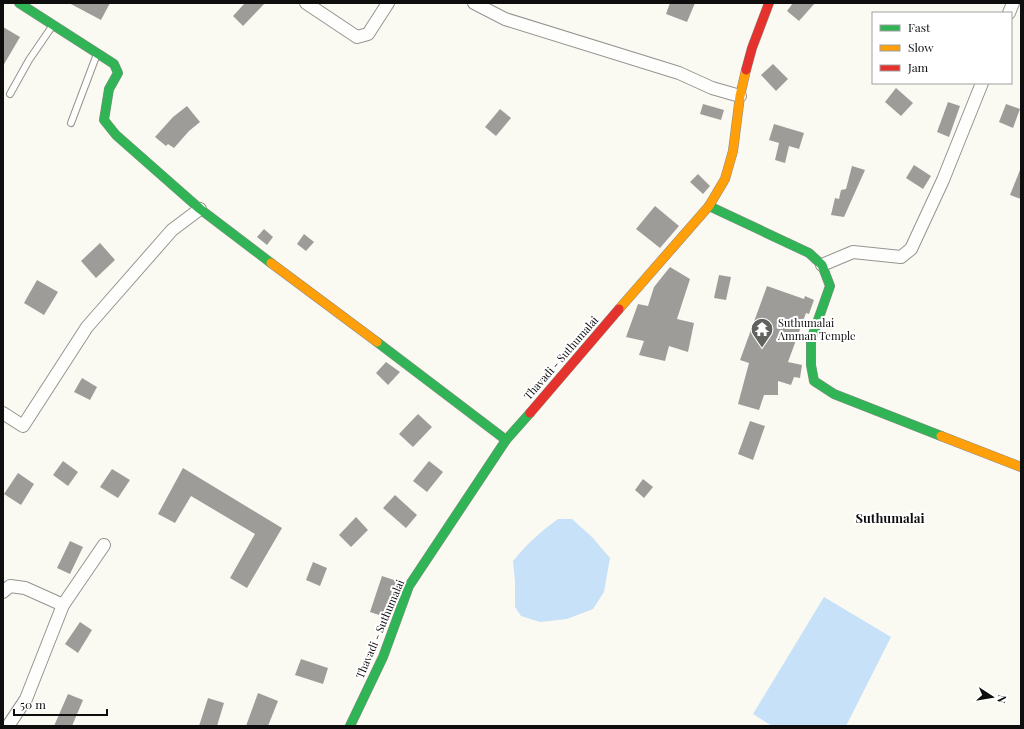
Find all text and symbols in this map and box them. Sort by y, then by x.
legend [872,12,1012,84]
text: Fast [908,19,931,35]
text: Slow [908,39,934,55]
text: Jam [907,59,929,75]
street label: Thavadi - Suthumalai [520,313,601,403]
place label: Suthumalai Amman Temple [777,315,856,343]
temple icon: Suthumalai Amman Temple [749,316,775,349]
district label: Suthumalai [855,509,925,526]
street label: Thavadi - Suthumalai [352,577,407,681]
north arrow [972,677,1012,717]
scale bar [14,691,107,717]
text: N [994,694,1010,705]
text: 50 m [20,696,46,712]

